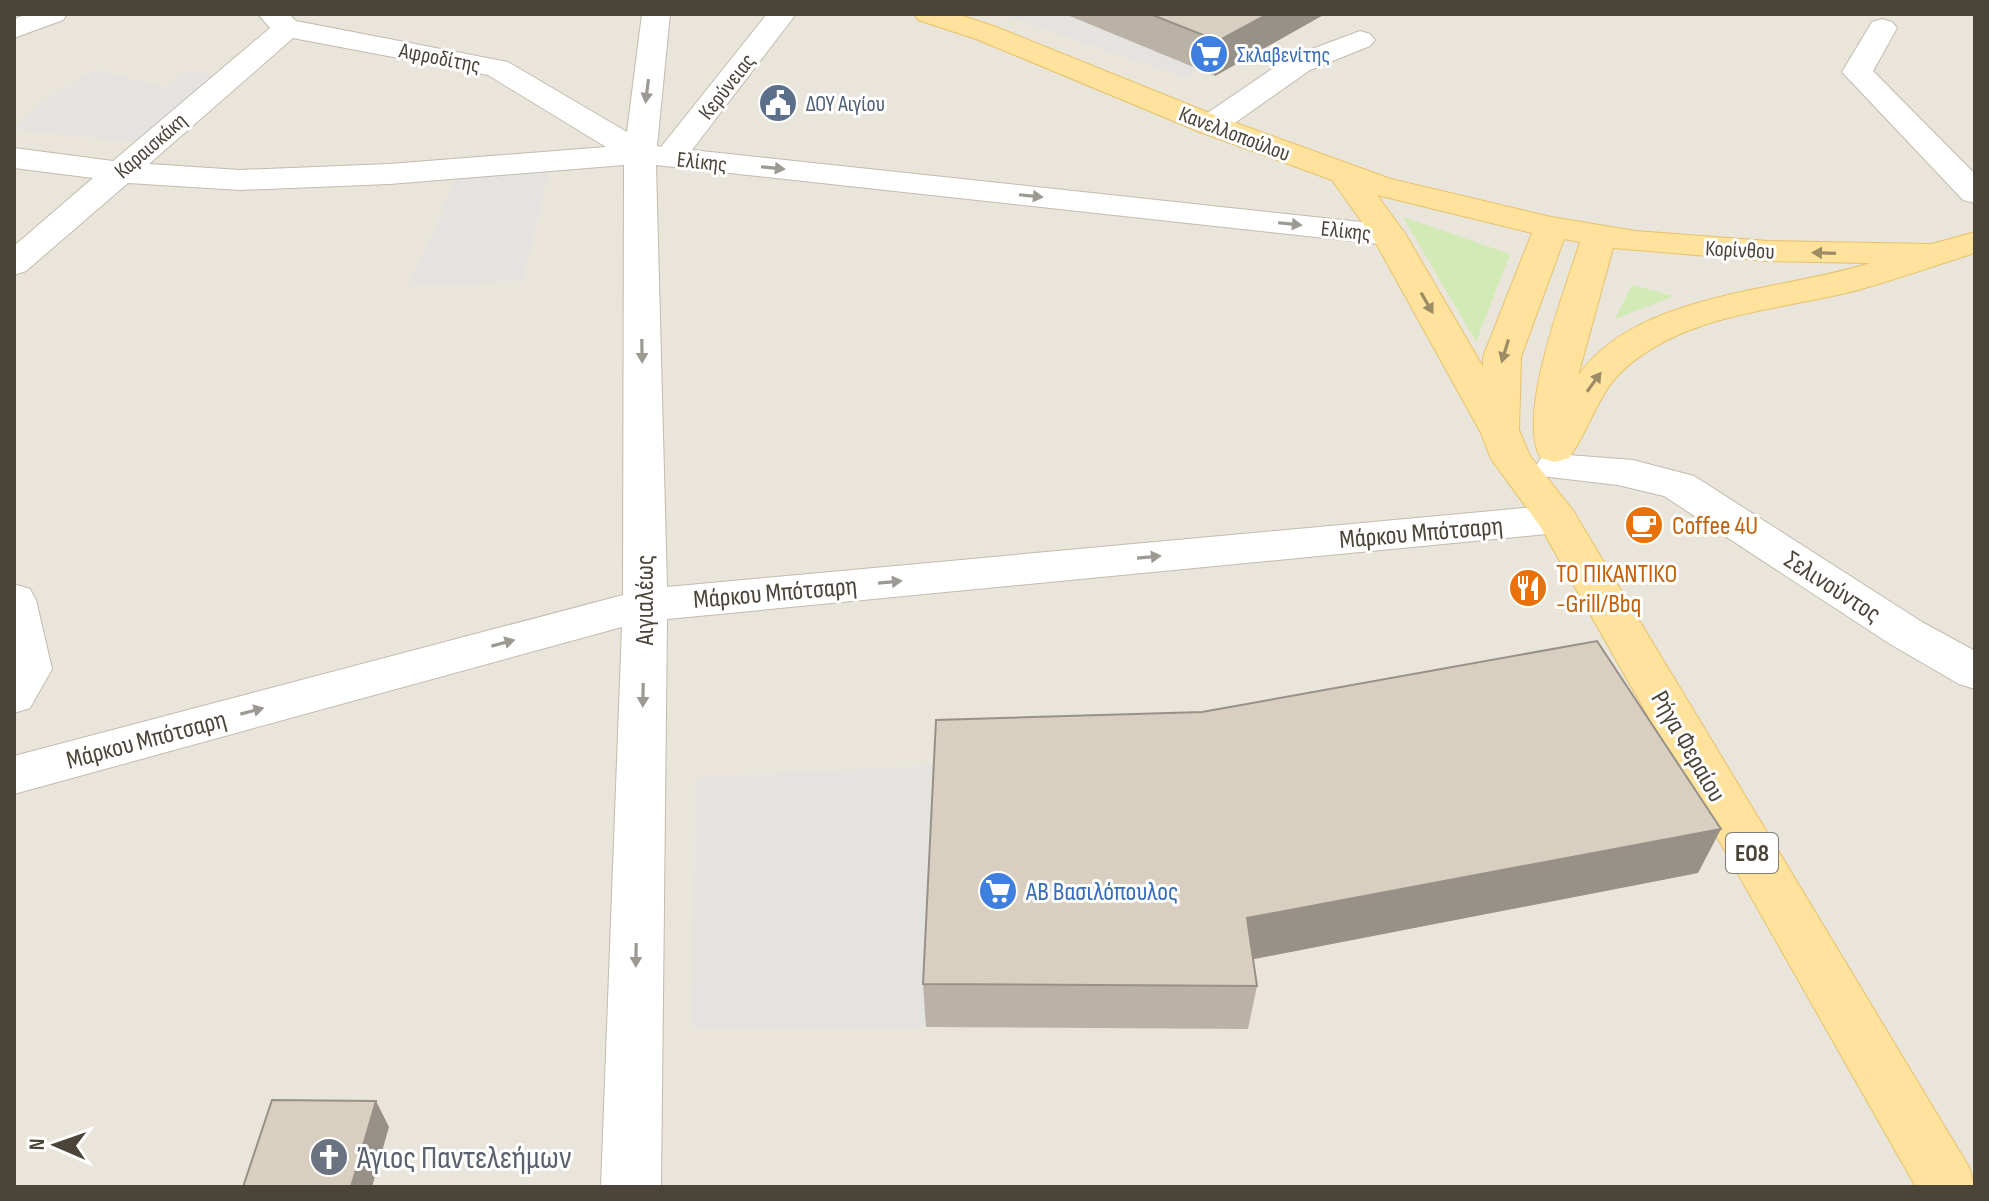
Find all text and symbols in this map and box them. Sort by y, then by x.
supermarket icon: Σκλαβενίτης [1188,33,1230,75]
street label: Αφροδίτης [396,37,483,80]
place label: Σκλαβενίτης [1237,42,1330,69]
street label: Κερύνειας [693,48,761,125]
one-way arrow [640,79,653,104]
public building icon: ΔΟΥ Αιγίου [757,82,799,124]
place label: ΔΟΥ Αιγίου [806,91,885,118]
street label: Κανελλοπούλου [1175,101,1294,168]
street label: Καραισκάκη [109,107,193,185]
street label: Ελίκης [676,146,728,179]
one-way arrow [761,162,786,175]
one-way arrow [1019,190,1044,203]
street label: Ελίκης [1320,215,1372,248]
one-way arrow [1278,218,1303,231]
street label: Κορίνθου [1705,235,1775,266]
one-way arrow [1811,246,1836,259]
one-way arrow [1420,291,1434,314]
one-way arrow [636,339,648,364]
one-way arrow [1498,339,1511,363]
one-way arrow [1585,372,1601,393]
cafe icon: Coffee 4U [1623,504,1665,546]
street label: Μάρκου Μπότσαρη [1338,511,1504,556]
place label: Coffee 4U [1672,511,1758,542]
street label: Σελινούντος [1778,545,1886,630]
one-way arrow [1137,551,1162,564]
street label: Αιγιαλέως [630,555,661,646]
place label: ΤΟ ΠΙΚΑΝΤΙΚΟ -Grill/Bbq [1556,559,1677,620]
restaurant icon: ΤΟ ΠΙΚΑΝΤΙΚΟ -Grill/Bbq [1507,567,1549,609]
street label: Μάρκου Μπότσαρη [692,571,858,616]
one-way arrow [878,575,903,588]
one-way arrow [491,636,515,649]
one-way arrow [637,683,649,708]
street label: Ρήγα Φεραίου [1644,686,1732,808]
street label: Μάρκου Μπότσαρη [63,704,230,777]
one-way arrow [239,704,264,716]
road number: ΕΟ8 [1726,833,1778,873]
supermarket icon: ΑΒ Βασιλόπουλος [977,870,1019,912]
place label: ΑΒ Βασιλόπουλος [1025,877,1178,908]
one-way arrow [630,943,643,968]
north arrow [16,1105,96,1185]
church icon: Άγιος Παντελεήμων [308,1136,350,1178]
text: N [24,1138,51,1151]
place label: Άγιος Παντελεήμων [357,1139,571,1178]

